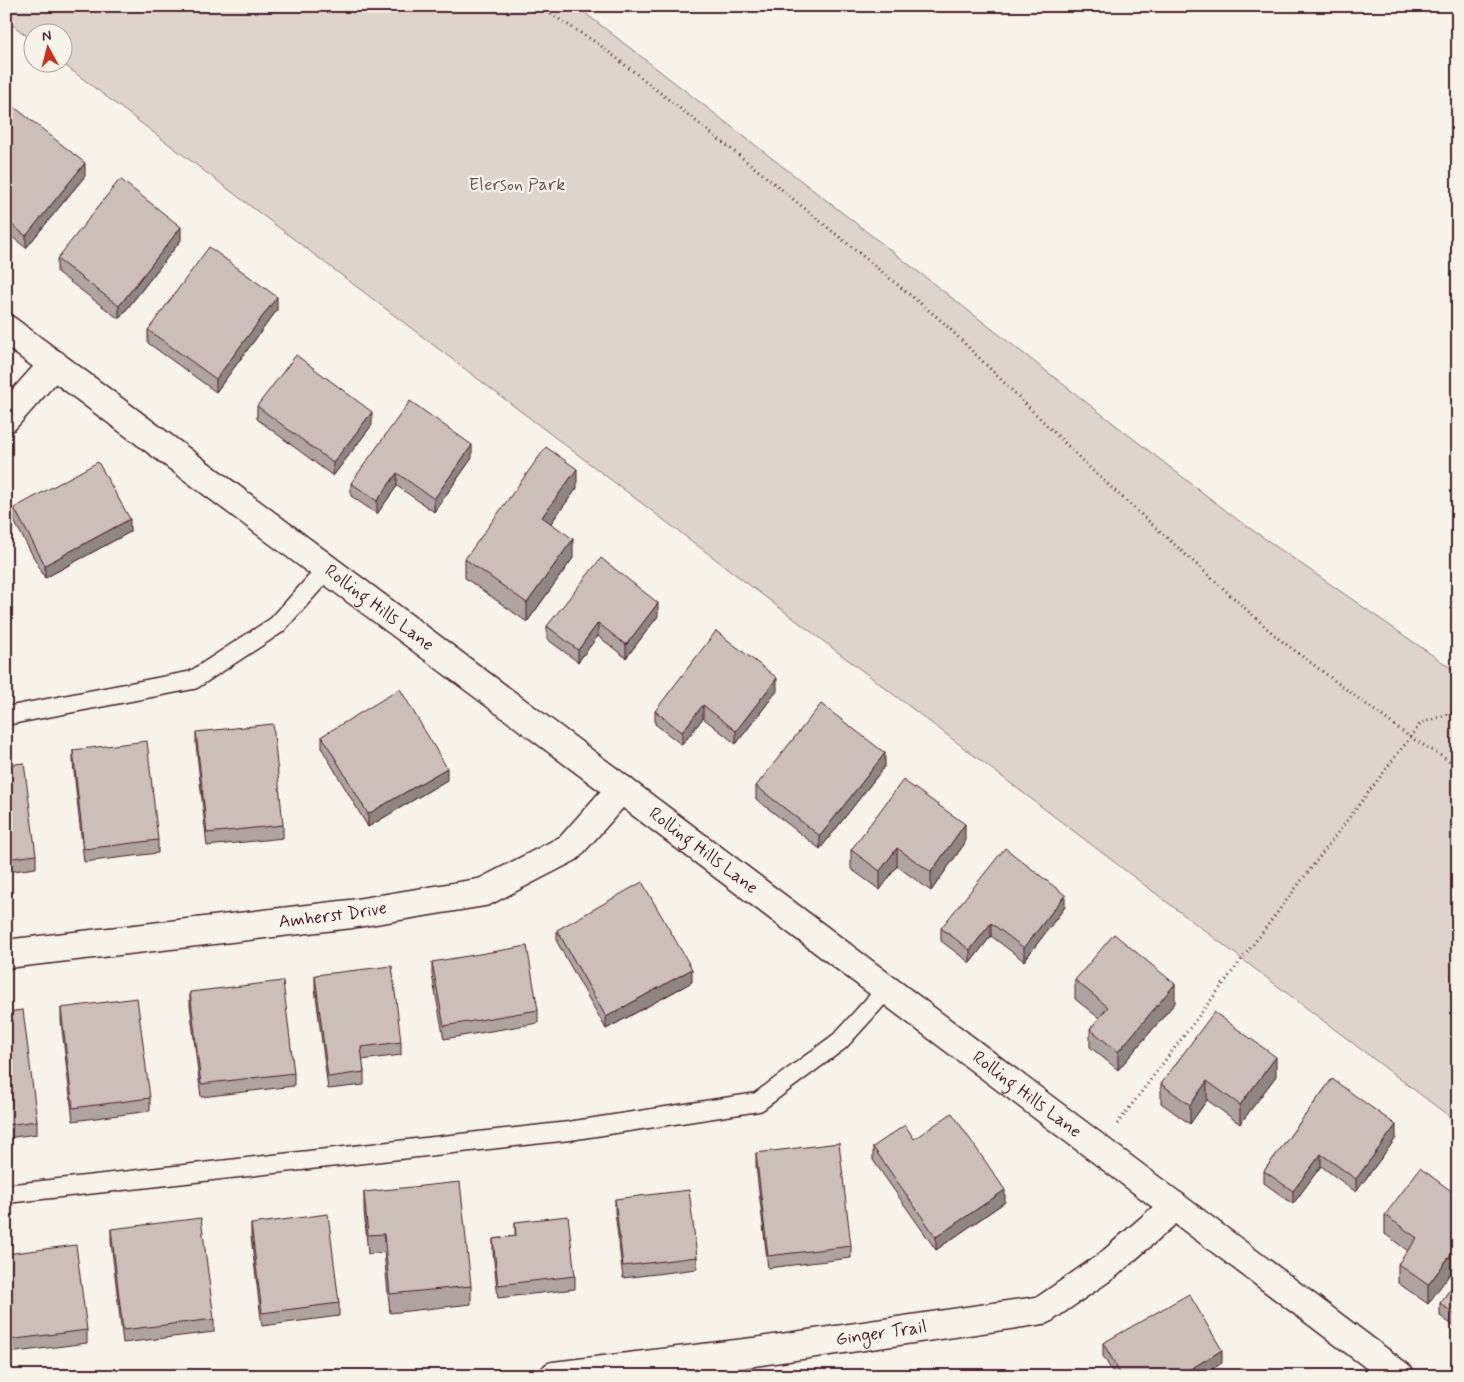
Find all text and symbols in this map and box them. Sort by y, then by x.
north arrow [22,22,72,72]
text: N [41,27,52,46]
park label: Elerson Park [469,173,565,197]
street label: Rolling Hills Lane [320,559,439,657]
street label: Rolling Hills Lane [644,802,763,900]
street label: Amherst Drive [277,896,389,934]
street label: Rolling Hills Lane [967,1046,1086,1144]
street label: Ginger Trail [834,1315,928,1352]

